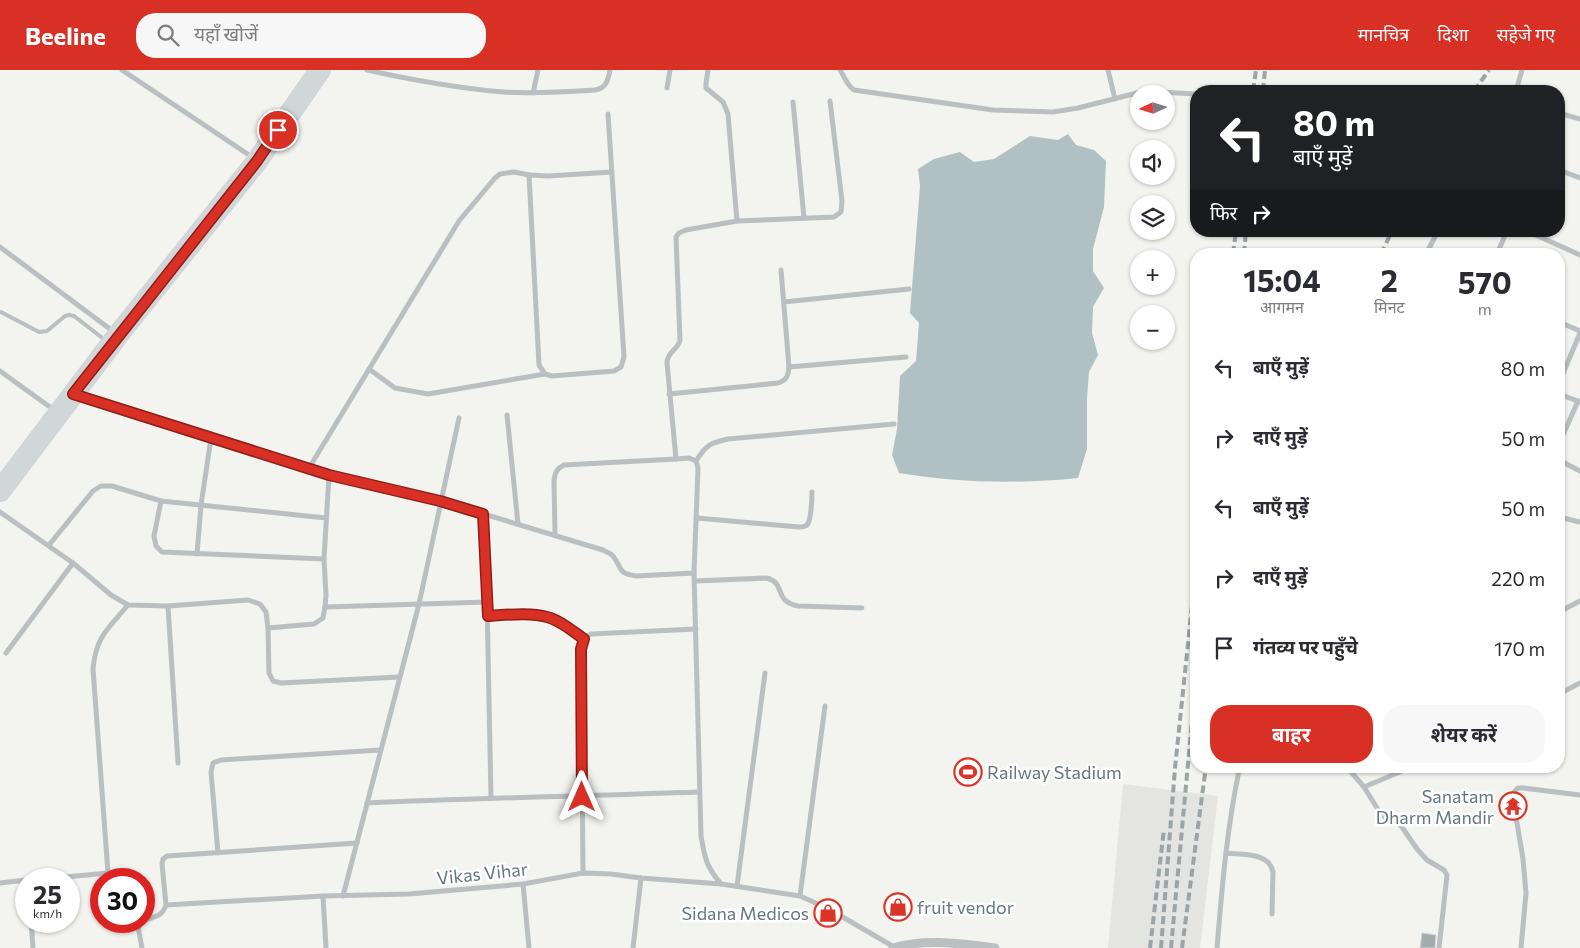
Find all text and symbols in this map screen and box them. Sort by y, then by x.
search box [136,13,486,58]
text: Beeline [25,21,106,50]
icon: search [154,21,182,49]
text: यहाँ खोजें [194,22,258,45]
text: मानचित्र [1358,23,1409,45]
text: दिशा [1437,23,1468,45]
text: सहेजे गए [1496,23,1555,45]
north arrow [1130,85,1175,130]
map controls [1130,85,1175,350]
text: 80 m [1293,100,1375,143]
icon: left [1210,105,1275,170]
pin [257,109,299,151]
icon: arrive [264,116,292,144]
button: sound [1130,140,1175,185]
text: बाएँ मुड़ें [1293,143,1353,170]
button: layers [1130,195,1175,240]
icon: right [1247,200,1275,228]
text: फिर [1210,201,1237,224]
button: + [1130,250,1175,295]
text: 15:04 [1243,261,1321,298]
text: 2 [1381,261,1398,298]
text: 570 [1458,263,1512,300]
text: आगमन [1260,297,1304,316]
text: मिनट [1374,297,1405,316]
text: m [1478,299,1492,318]
button: − [1130,305,1175,350]
icon: left [1210,354,1238,382]
text: बाएँ मुड़ें [1253,355,1309,378]
text: 80 m [1501,357,1545,380]
icon: right [1210,424,1238,452]
text: दाएँ मुड़ें [1253,425,1308,448]
text: 50 m [1501,427,1545,450]
icon: left [1210,494,1238,522]
text: बाएँ मुड़ें [1253,495,1309,518]
text: 50 m [1501,497,1545,520]
icon: right [1210,564,1238,592]
text: दाएँ मुड़ें [1253,565,1308,588]
text: 220 m [1491,567,1545,590]
icon: arrive [1210,634,1238,662]
text: गंतव्य पर पहुँचे [1253,635,1358,658]
text: 170 m [1494,637,1545,660]
button: बाहर [1210,705,1373,763]
button: शेयर करें [1383,705,1545,763]
sports icon: Railway Stadium [953,757,983,787]
place label: Railway Stadium [987,761,1122,783]
position arrow [555,770,607,822]
place label: Sanatam Dharm Mandir [1376,785,1494,828]
temple icon: Sanatam Dharm Mandir [1498,791,1528,821]
street label: Vikas Vihar [435,857,529,889]
speed limit sign: 30 [90,868,155,933]
text: 25 [33,879,62,909]
shop icon: fruit vendor [883,892,913,922]
place label: fruit vendor [917,896,1014,918]
shop icon: Sidana Medicos [813,898,843,928]
place label: Sidana Medicos [681,902,809,924]
text: km/h [33,906,62,920]

